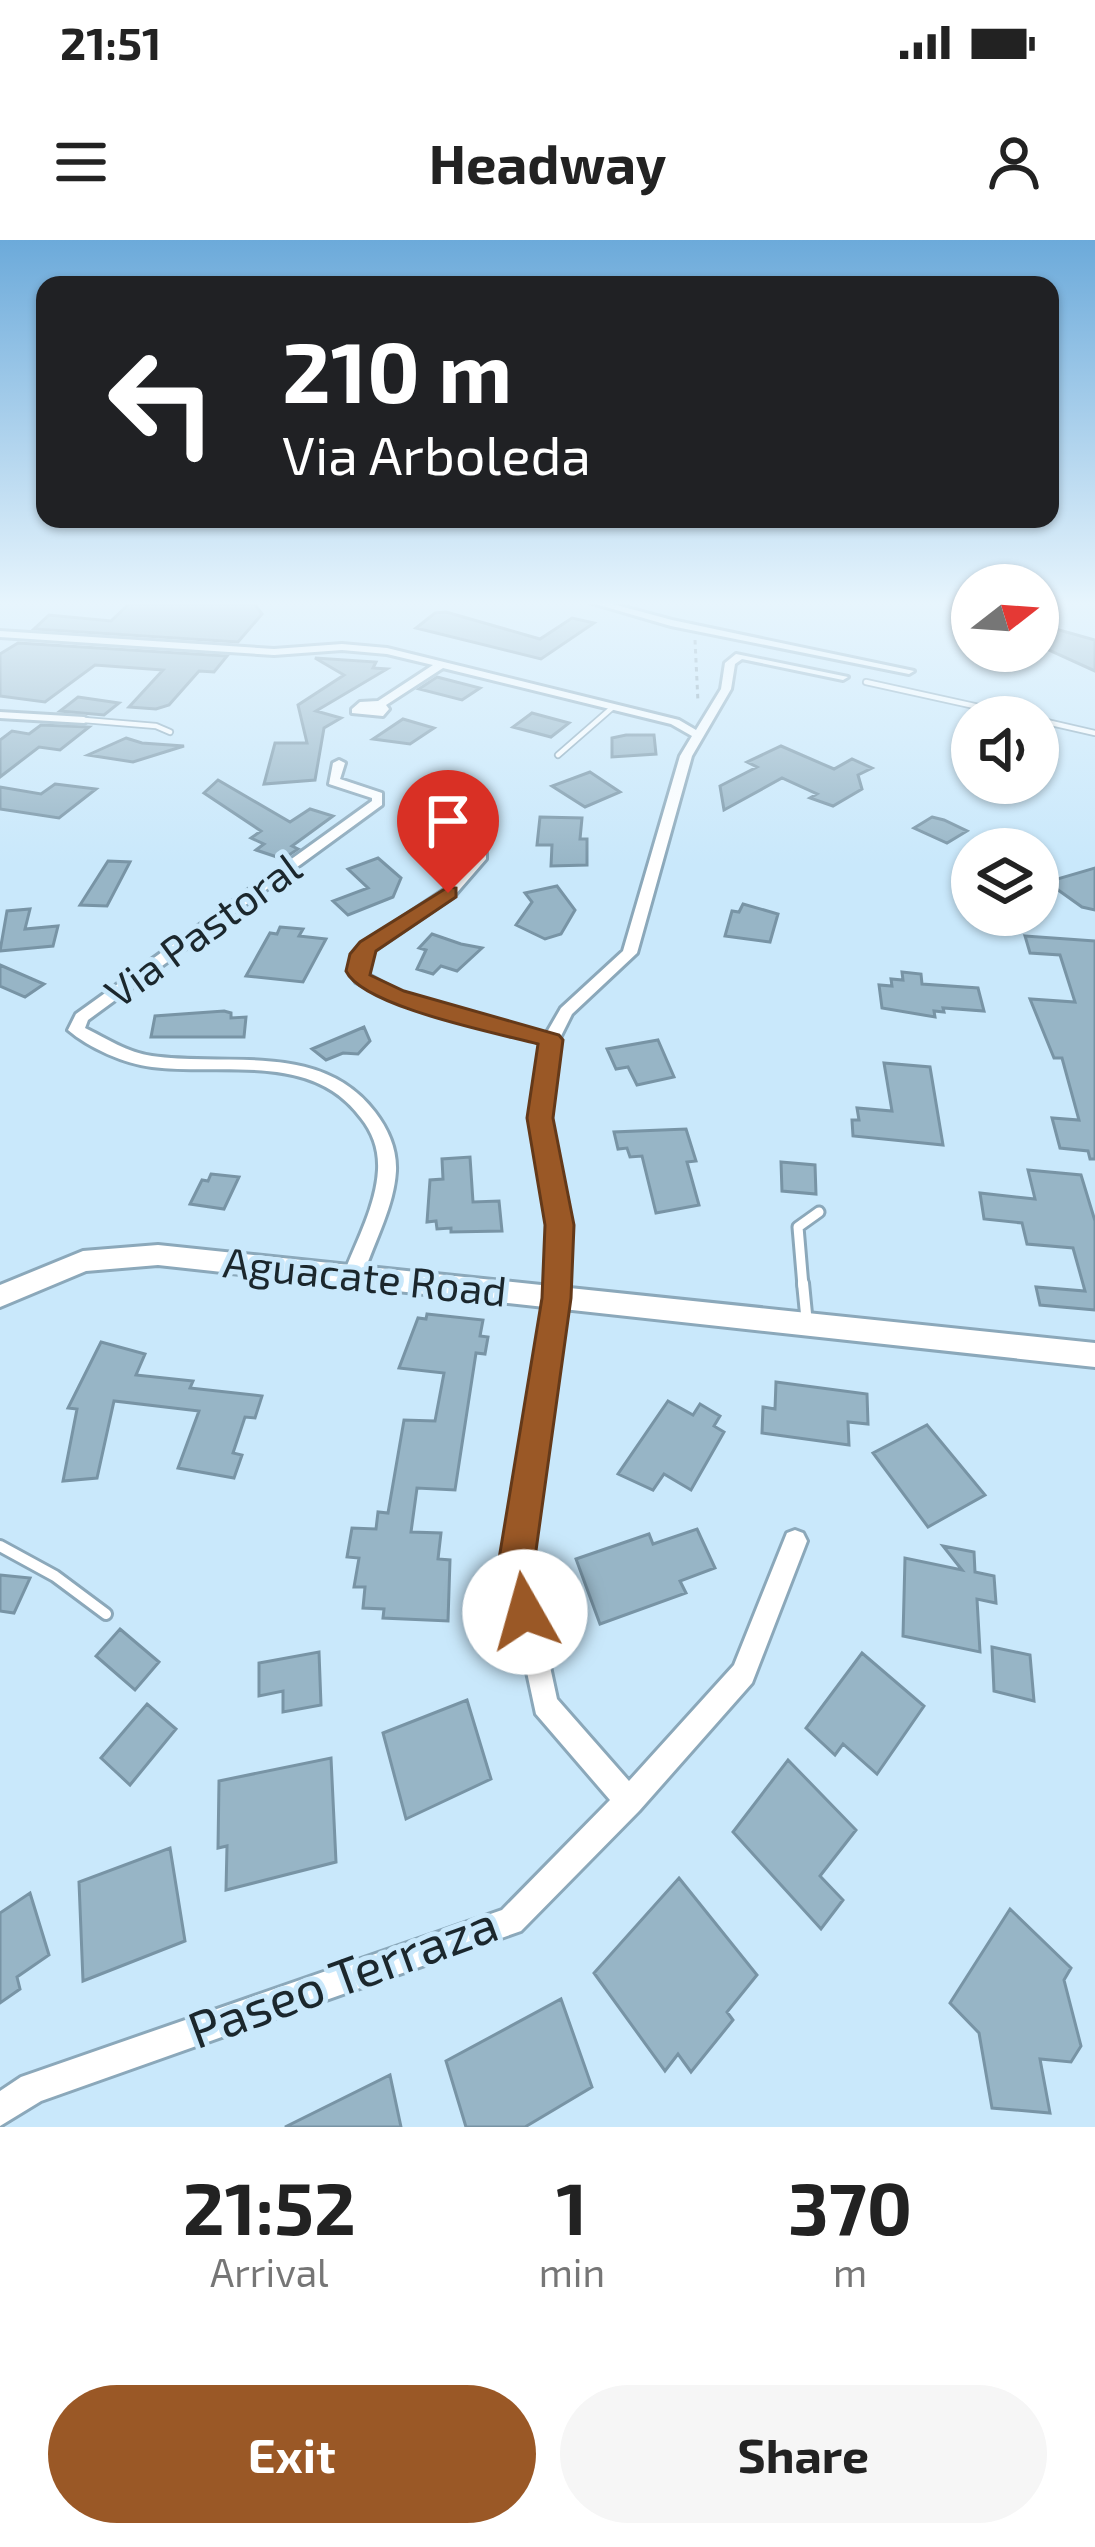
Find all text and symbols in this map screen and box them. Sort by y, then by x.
text: 21:51 [60,15,161,69]
icon: menu [48,129,114,195]
icon: person [981,129,1047,195]
text: Headway [429,130,666,195]
text: 210 m [282,319,512,420]
icon: left [84,324,240,480]
text: Via Arboleda [282,421,591,486]
north arrow [951,564,1059,672]
map controls [951,564,1059,936]
button: sound [951,696,1059,804]
pin [397,770,499,893]
icon: arrive [415,788,481,854]
button: layers [951,828,1059,936]
street label: Via Pastoral [94,840,310,1016]
street label: Aguacate Road [221,1235,509,1315]
position arrow [462,1549,588,1675]
street label: Paseo Terraza [179,1890,505,2059]
text: 21:52 [183,2163,356,2249]
text: 1 [556,2163,587,2249]
text: 370 [788,2163,912,2249]
text: Arrival [210,2248,329,2295]
text: min [539,2248,605,2295]
text: m [833,2248,867,2295]
button: Exit [48,2385,536,2523]
button: Share [560,2385,1047,2523]

